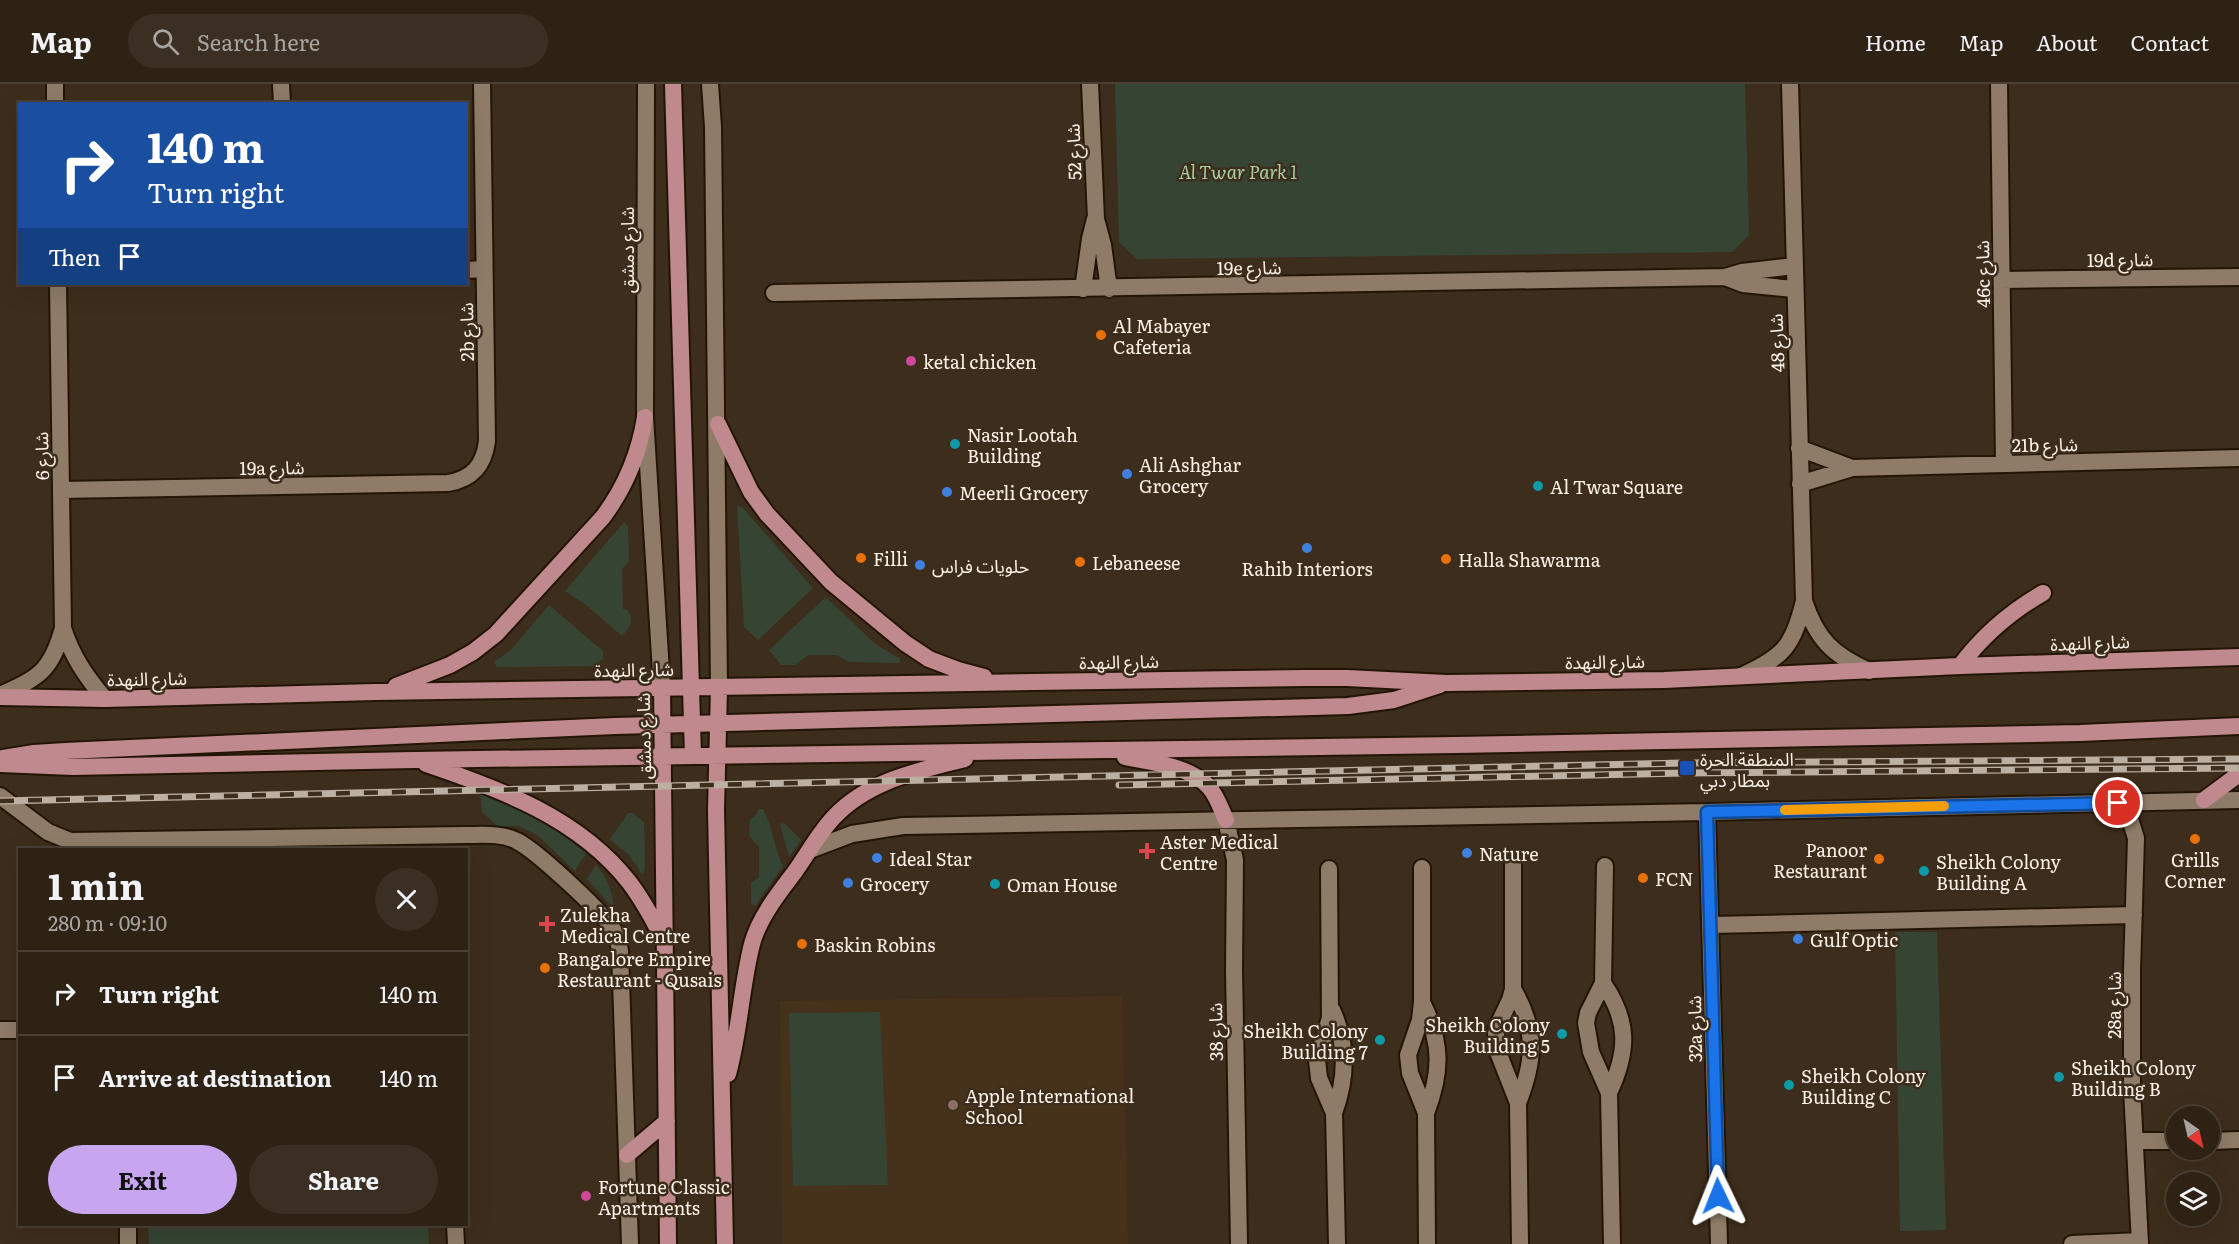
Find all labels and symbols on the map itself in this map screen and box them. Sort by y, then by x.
street label: شارع 52 [1059,123,1089,181]
park label: Al Twar Park 1 [1179,158,1297,185]
street label: شارع دمشق [613,207,642,293]
street label: 46c شارع [1968,240,1998,308]
street label: 19d شارع [2087,245,2153,275]
street label: 19e شارع [1216,253,1282,283]
street label: 2b شارع [452,302,482,362]
place label: Al Mabayer Cafeteria [1113,312,1210,360]
street label: شارع 48 [1761,313,1793,373]
marker: Al Mabayer Cafeteria [1094,328,1108,342]
place label: ketal chicken [923,348,1037,375]
marker: ketal chicken [904,354,918,368]
place label: Nasir Lootah Building [967,421,1078,469]
street label: 21b شارع [2012,430,2078,460]
street label: شارع 6 [27,432,57,480]
marker: Nasir Lootah Building [948,437,962,451]
place label: Ali Ashghar Grocery [1139,451,1241,499]
street label: 19a شارع [239,453,305,483]
marker: Ali Ashghar Grocery [1120,467,1134,481]
place label: Al Twar Square [1550,473,1683,500]
place label: Meerli Grocery [959,479,1089,506]
marker: Al Twar Square [1531,479,1545,493]
marker: Meerli Grocery [940,485,954,499]
marker: Rahib Interiors [1300,541,1314,555]
place label: Filli [873,545,908,572]
place label: Halla Shawarma [1458,546,1601,573]
place label: Lebaneese [1092,549,1180,576]
marker: Filli [854,551,868,565]
place label: حلويات فراس [932,552,1029,579]
marker: Halla Shawarma [1439,552,1453,566]
marker: Lebaneese [1073,555,1087,569]
place label: Rahib Interiors [1241,555,1373,582]
marker: حلويات فراس [913,558,927,572]
street label: شارع النهدة [2050,627,2130,659]
street label: شارع النهدة [1079,647,1159,677]
street label: شارع النهدة [1565,647,1645,677]
street label: شارع النهدة [594,655,674,685]
street label: شارع النهدة [107,664,187,694]
street label: شارع دمشق [629,692,659,780]
place label: المنطقة الحرة بمطار دبي [1700,745,1794,794]
marker: المنطقة الحرة بمطار دبي [1678,759,1696,777]
pin [2092,777,2143,828]
place label: Aster Medical Centre [1160,828,1278,876]
marker: Grills Corner [2188,832,2202,846]
place label: Panoor Restaurant [1773,836,1868,884]
place label: Nature [1479,840,1538,867]
marker: Aster Medical Centre [1138,842,1156,860]
place label: Ideal Star [889,845,972,872]
marker: Nature [1460,846,1474,860]
place label: Grills Corner [2165,846,2226,894]
place label: Sheikh Colony Building A [1936,848,2061,896]
marker: Ideal Star [870,851,884,865]
marker: Panoor Restaurant [1872,852,1886,866]
marker: Sheikh Colony Building A [1917,864,1931,878]
place label: FCN [1655,865,1694,892]
place label: Grocery [860,870,930,897]
place label: Oman House [1007,871,1117,898]
marker: FCN [1636,871,1650,885]
marker: Grocery [841,876,855,890]
marker: Oman House [988,877,1002,891]
place label: Zulekha Medical Centre [560,901,690,949]
marker: Zulekha Medical Centre [538,915,556,933]
place label: Gulf Optic [1810,926,1898,953]
place label: Baskin Robins [814,931,935,958]
marker: Gulf Optic [1791,932,1805,946]
marker: Baskin Robins [795,937,809,951]
place label: Bangalore Empire Restaurant - Qusais [557,945,722,993]
marker: Bangalore Empire Restaurant - Qusais [538,961,552,975]
street label: 28a شارع [2100,971,2129,1039]
street label: 32a شارع [1680,995,1710,1063]
street label: شارع 38 [1201,1003,1231,1061]
place label: Sheikh Colony Building 5 [1425,1011,1551,1059]
place label: Sheikh Colony Building 7 [1243,1017,1369,1065]
marker: Sheikh Colony Building 5 [1555,1027,1569,1041]
marker: Sheikh Colony Building 7 [1373,1033,1387,1047]
place label: Sheikh Colony Building B [2071,1054,2196,1102]
place label: Sheikh Colony Building C [1801,1062,1926,1110]
marker: Sheikh Colony Building B [2052,1070,2066,1084]
marker: Sheikh Colony Building C [1782,1078,1796,1092]
place label: Apple International School [965,1082,1134,1130]
marker: Apple International School [946,1098,960,1112]
north arrow [2166,1106,2220,1160]
position arrow [1686,1164,1750,1228]
place label: Fortune Classic Apartments [598,1173,730,1221]
marker: Fortune Classic Apartments [579,1189,593,1203]

